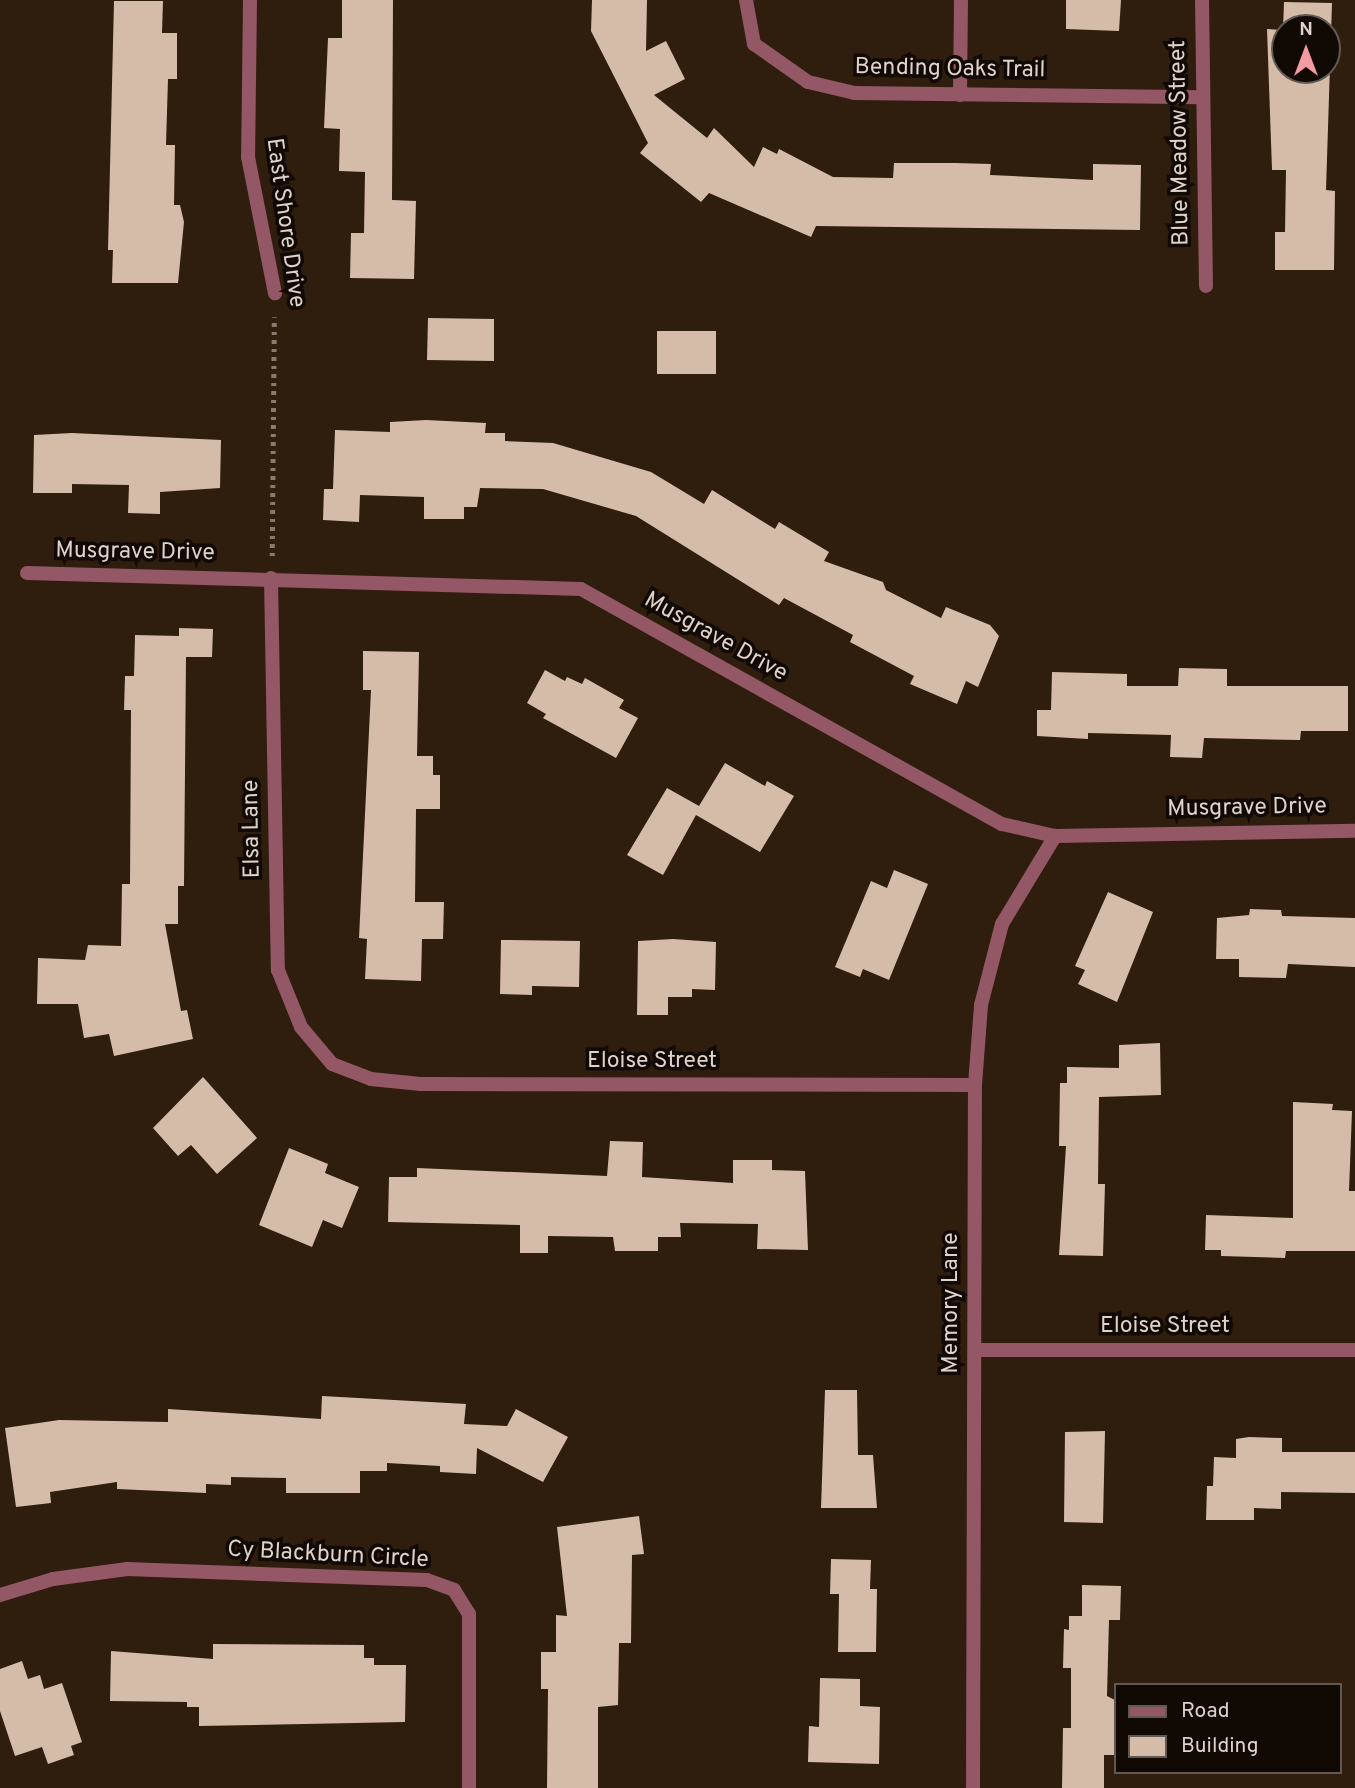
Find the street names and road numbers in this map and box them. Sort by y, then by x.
street label: Blue Meadow Street [1165,40,1197,246]
street label: Bending Oaks Trail [854,55,1046,85]
street label: East Shore Drive [258,136,310,310]
street label: Musgrave Drive [55,538,215,568]
street label: Musgrave Drive [639,587,791,689]
street label: Elsa Lane [238,779,268,879]
street label: Musgrave Drive [1167,794,1327,824]
street label: Eloise Street [587,1048,717,1076]
street label: Memory Lane [938,1232,966,1374]
street label: Eloise Street [1100,1313,1230,1341]
street label: Cy Blackburn Circle [227,1537,429,1575]

